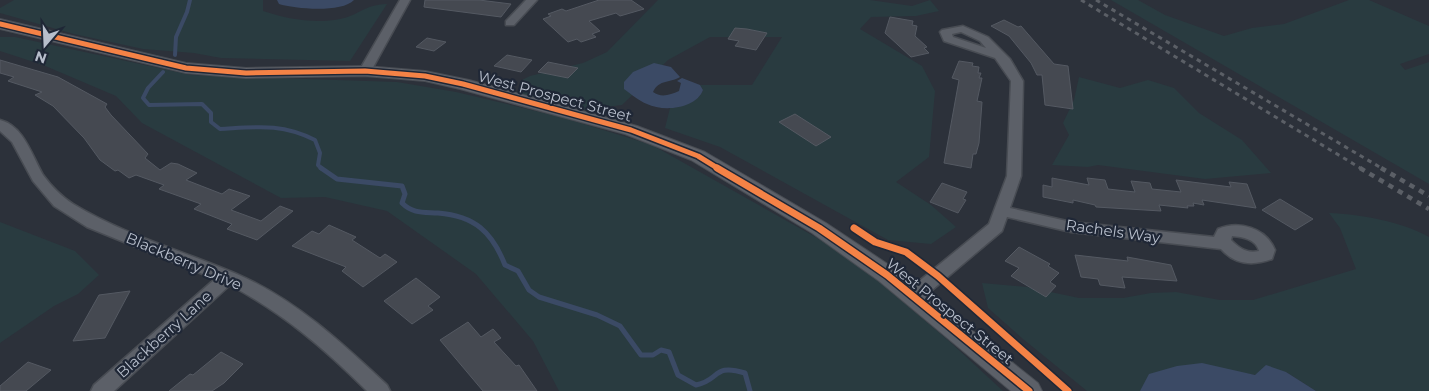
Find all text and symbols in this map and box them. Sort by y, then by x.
north arrow [20,20,70,70]
text: N [32,47,49,68]
street label: West Prospect Street [476,66,634,126]
street label: Rachels Way [1065,215,1162,247]
street label: Blackberry Drive [123,228,245,294]
street label: West Prospect Street [882,254,1018,368]
street label: Blackberry Lane [112,286,216,382]

